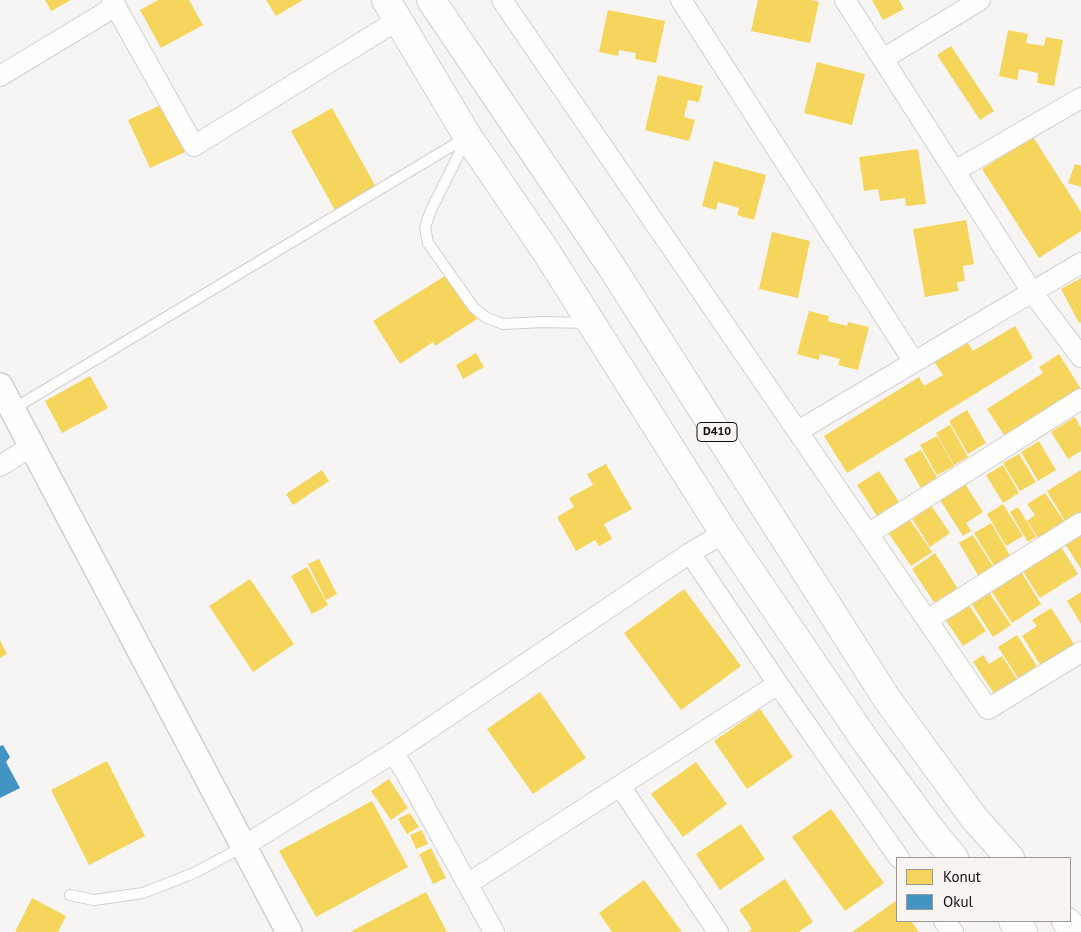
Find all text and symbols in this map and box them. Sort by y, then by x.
road number: D410 [697,422,737,442]
legend [896,857,1071,922]
text: Konut [943,867,981,886]
text: Okul [943,892,973,911]

